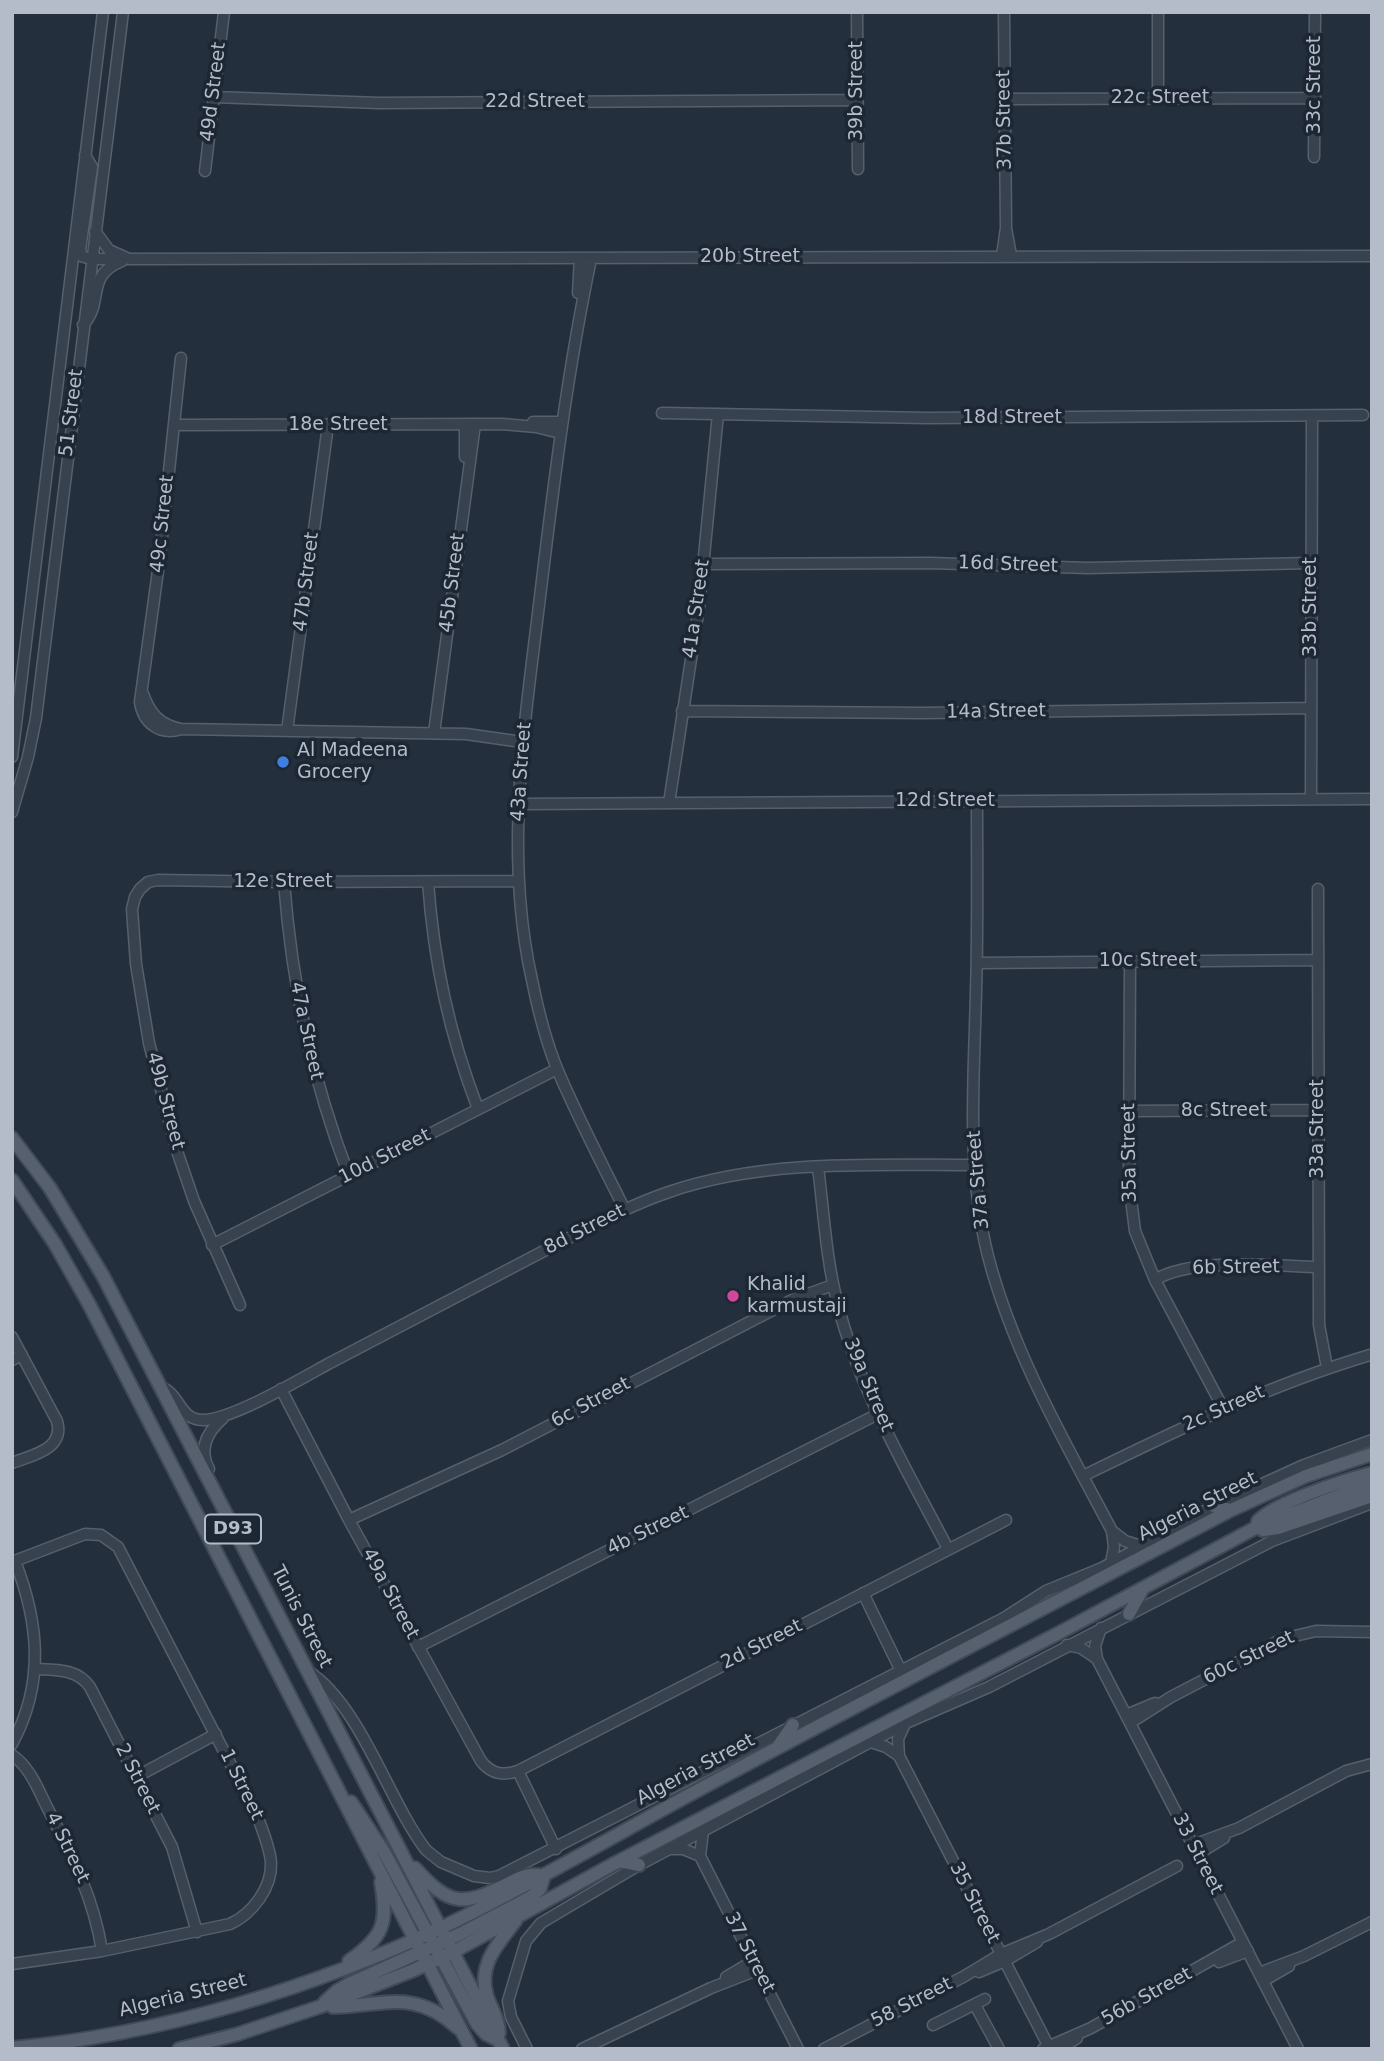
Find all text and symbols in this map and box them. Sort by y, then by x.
street label: 33c Street [1304,36,1326,134]
street label: 49d Street [197,41,231,143]
street label: 39b Street [846,41,868,141]
street label: 37b Street [993,70,1017,170]
street label: 22c Street [1111,87,1209,109]
street label: 22d Street [485,91,585,113]
street label: 20b Street [700,246,800,268]
street label: 51 Street [55,368,89,458]
street label: 18d Street [962,407,1062,429]
street label: 18e Street [288,414,388,436]
street label: 49c Street [147,474,179,574]
street label: 47b Street [290,531,324,633]
street label: 45b Street [436,532,470,634]
street label: 16d Street [958,552,1058,578]
street label: 33b Street [1300,557,1322,657]
street label: 41a Street [679,558,715,660]
street label: 14a Street [946,700,1046,724]
street label: 43a Street [507,722,537,822]
place label: Al Madeena Grocery [297,740,408,784]
marker: Al Madeena Grocery [275,754,291,770]
street label: 12d Street [895,790,995,812]
street label: 12e Street [233,871,333,893]
street label: 10c Street [1099,950,1197,972]
street label: 47a Street [284,980,328,1082]
street label: 49b Street [141,1050,189,1152]
street label: 33a Street [1307,1079,1329,1179]
street label: 8c Street [1181,1100,1267,1122]
street label: 35a Street [1118,1103,1142,1203]
street label: 10d Street [335,1124,435,1190]
street label: 37a Street [963,1129,995,1231]
street label: 8d Street [541,1200,629,1260]
street label: 6b Street [1192,1256,1280,1280]
place label: Khalid karmustaji [747,1274,847,1318]
marker: Khalid karmustaji [725,1288,741,1304]
street label: 39a Street [838,1335,898,1435]
street label: 6c Street [548,1373,634,1433]
street label: 2c Street [1180,1381,1268,1437]
street label: Algeria Street [1135,1467,1261,1547]
street label: 4b Street [603,1501,693,1561]
road number: D93 [205,1514,261,1544]
street label: 49a Street [357,1545,423,1643]
street label: Tunis Street [265,1562,337,1672]
street label: 2d Street [718,1615,806,1675]
street label: 60c Street [1200,1626,1298,1690]
street label: Algeria Street [633,1729,759,1811]
street label: 2 Street [110,1740,164,1818]
street label: 1 Street [214,1746,268,1824]
street label: 4 Street [40,1809,94,1887]
street label: 33 Street [1167,1810,1227,1898]
street label: 35 Street [944,1859,1004,1947]
street label: 37 Street [719,1909,779,1997]
street label: 56b Street [1098,1963,1196,2031]
street label: Algeria Street [117,1969,249,2023]
street label: 58 Street [868,1973,956,2033]

